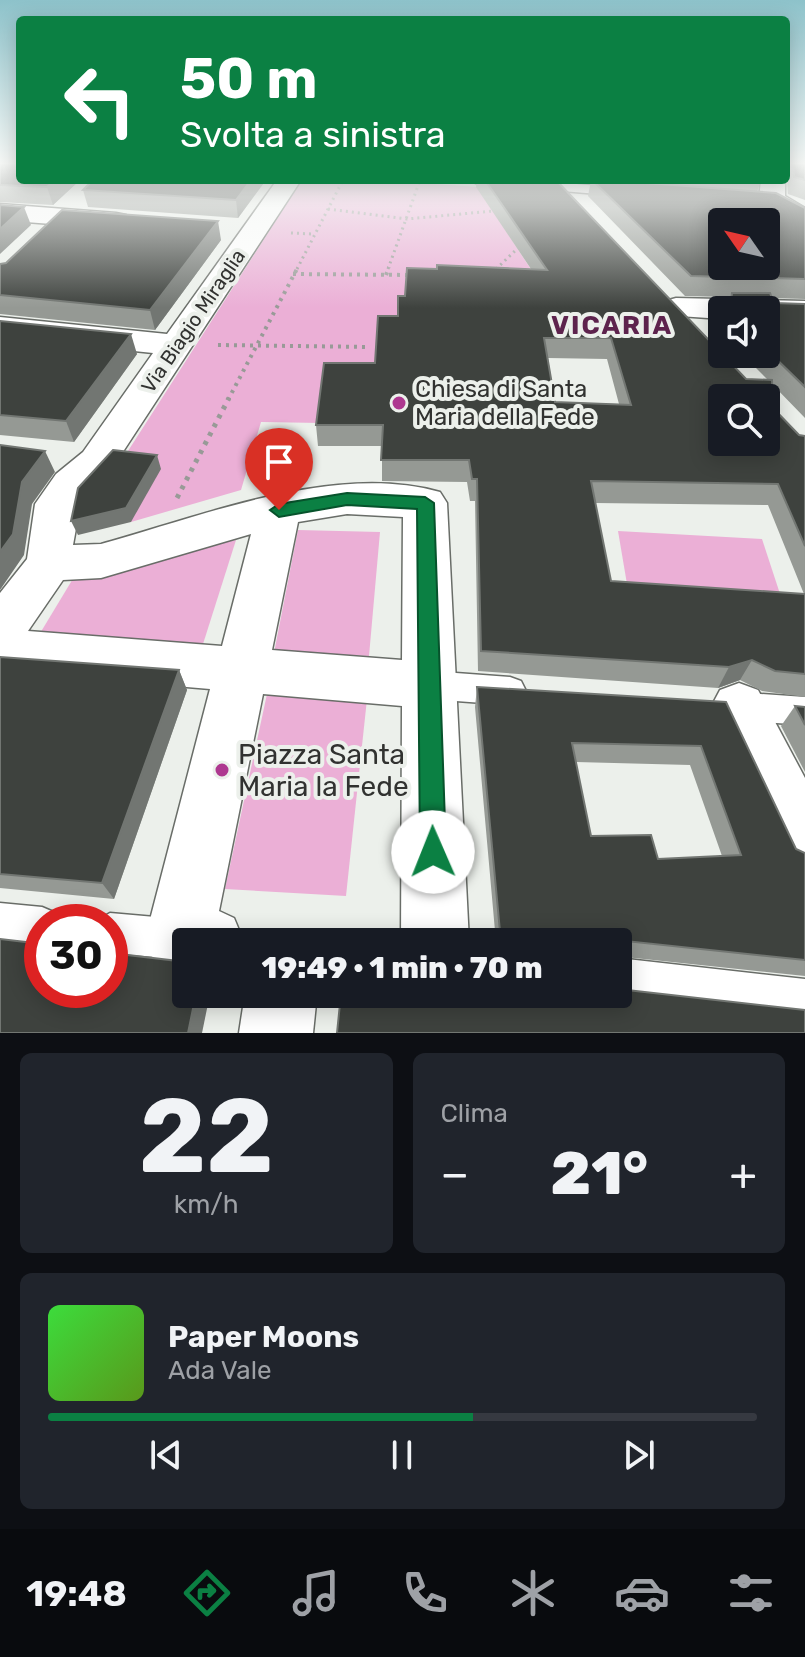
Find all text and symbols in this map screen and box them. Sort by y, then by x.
text: 50 m [180,46,317,112]
icon: left [48,48,152,152]
text: Svolta a sinistra [180,113,446,156]
north arrow [708,208,780,280]
map controls [708,208,780,456]
street label: Via Biagio Miraglia [136,245,250,397]
button: sound [708,296,780,368]
district label: VICARIA [551,310,673,341]
place label: Chiesa di Santa Maria della Fede [415,375,595,431]
button: search [708,384,780,456]
marker: Chiesa di Santa Maria della Fede [390,394,408,412]
pin [245,428,313,510]
icon: arrive [257,440,301,484]
place label: Piazza Santa Maria la Fede [238,738,409,803]
marker: Piazza Santa Maria la Fede [213,761,231,779]
position arrow [391,810,475,894]
speed limit sign: 30 [24,904,128,1008]
text: 19:49 · 1 min · 70 m [262,950,542,986]
text: 22 [139,1075,274,1198]
text: Clima [441,1098,508,1129]
text: 21° [551,1138,648,1209]
text: − [441,1148,469,1200]
text: + [730,1148,757,1200]
text: km/h [174,1189,239,1220]
text: Paper Moons [168,1319,359,1355]
text: Ada Vale [168,1355,272,1386]
icon: previous [144,1433,188,1477]
icon: pause [380,1433,424,1477]
icon: next [617,1433,661,1477]
icon: directions [179,1565,235,1621]
icon: music [288,1565,344,1621]
icon: phone [397,1565,453,1621]
icon: climate [505,1565,561,1621]
icon: car [614,1565,670,1621]
icon: filters [723,1565,779,1621]
text: 19:48 [26,1572,127,1615]

